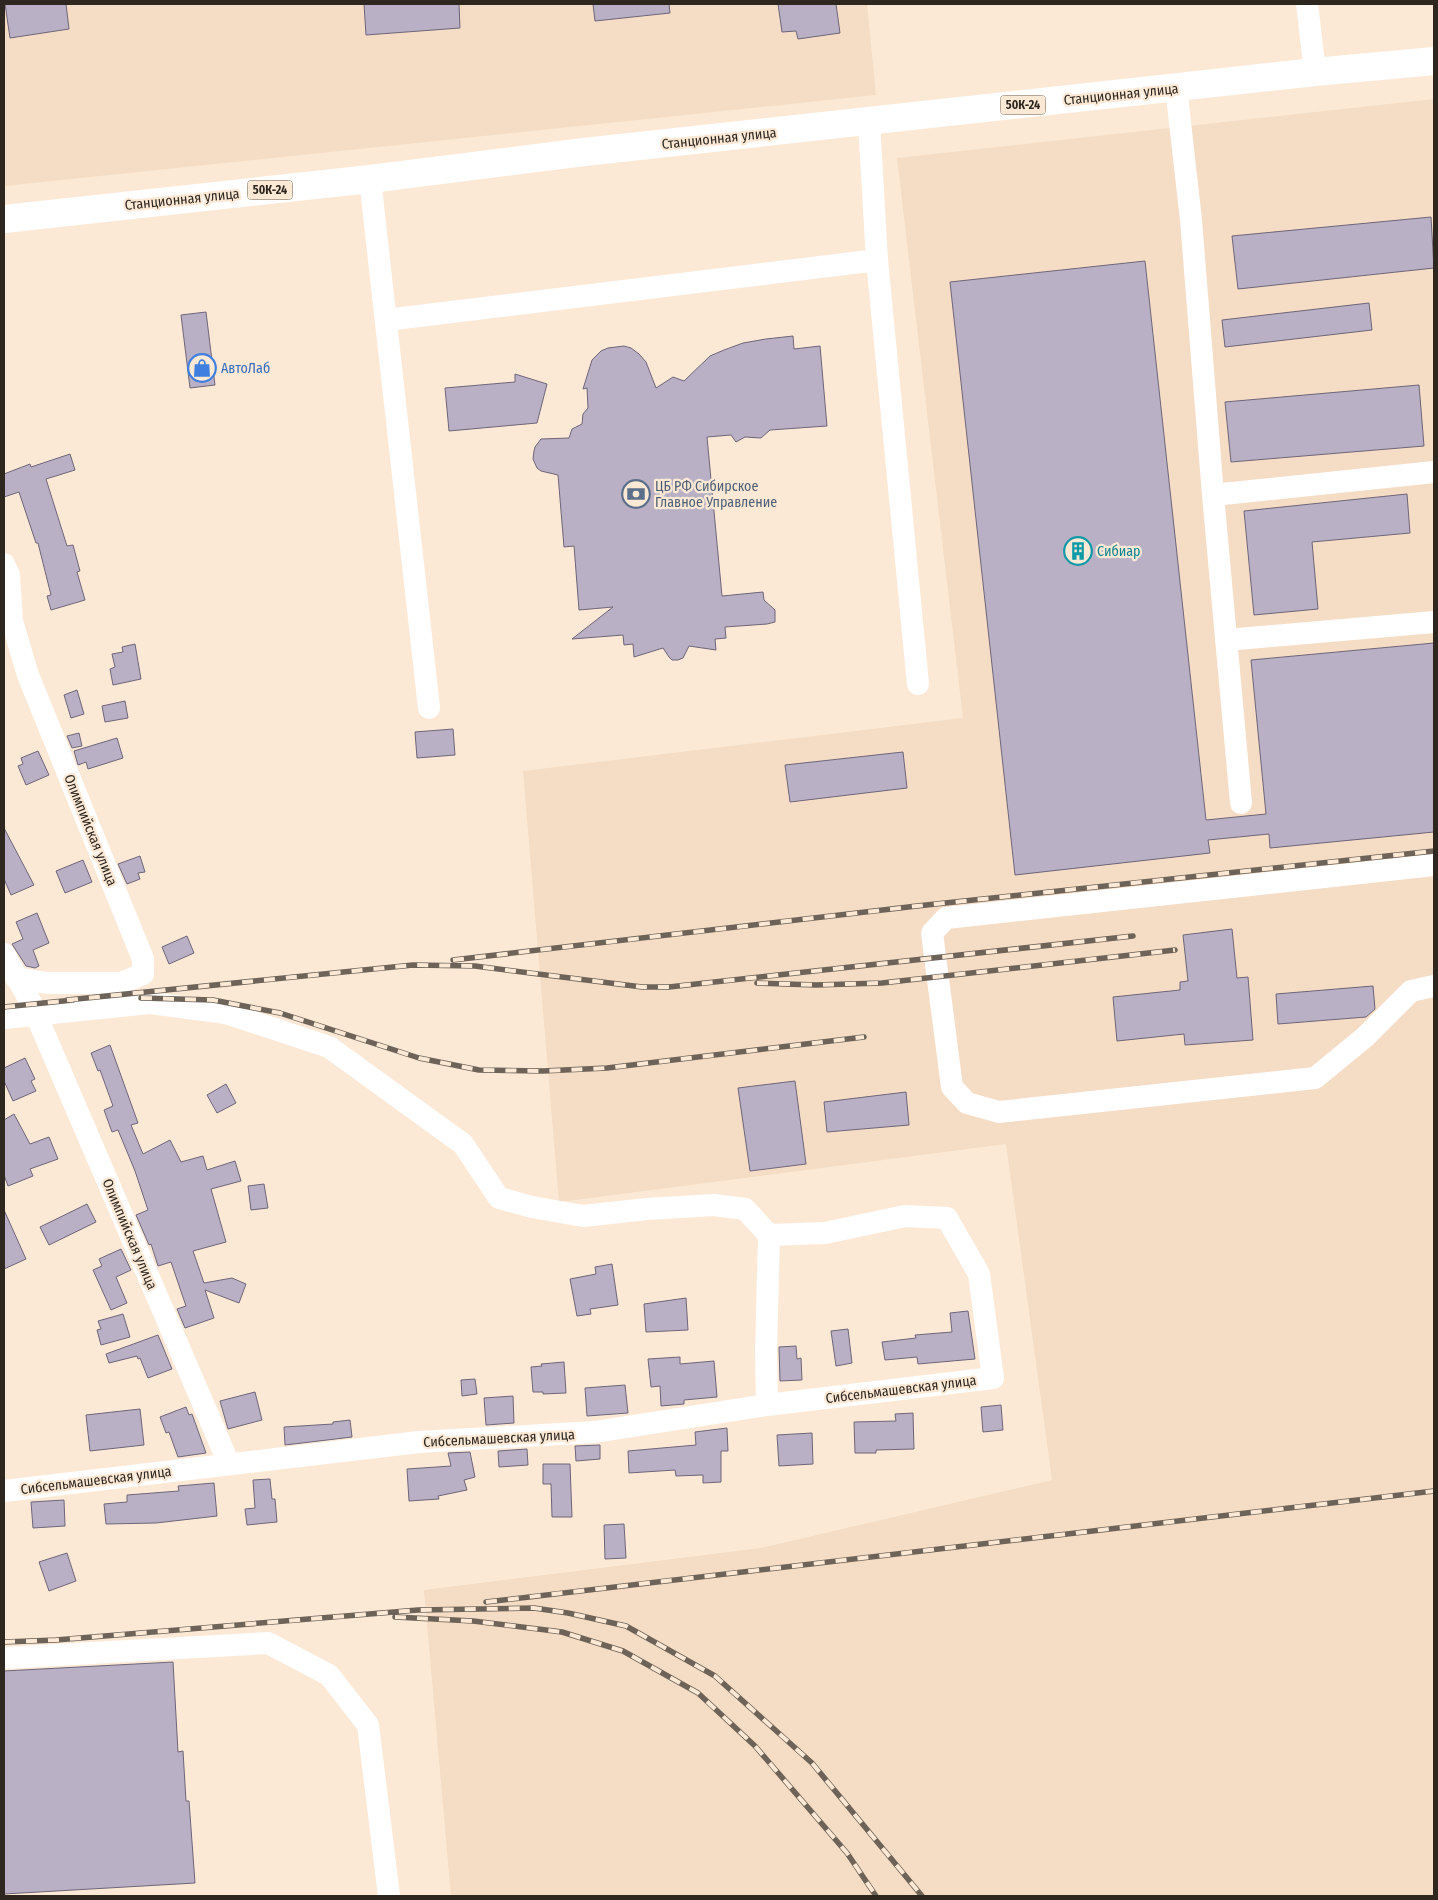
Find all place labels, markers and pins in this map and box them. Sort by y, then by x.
shop icon: АвтоЛаб [187,353,217,383]
place label: АвтоЛаб [221,360,270,377]
place label: ЦБ РФ Сибирское Главное Управление [655,478,777,511]
bank icon: ЦБ РФ Сибирское Главное Управление [621,479,651,509]
building icon: Сибиар [1063,536,1093,566]
place label: Сибиар [1097,543,1141,560]

